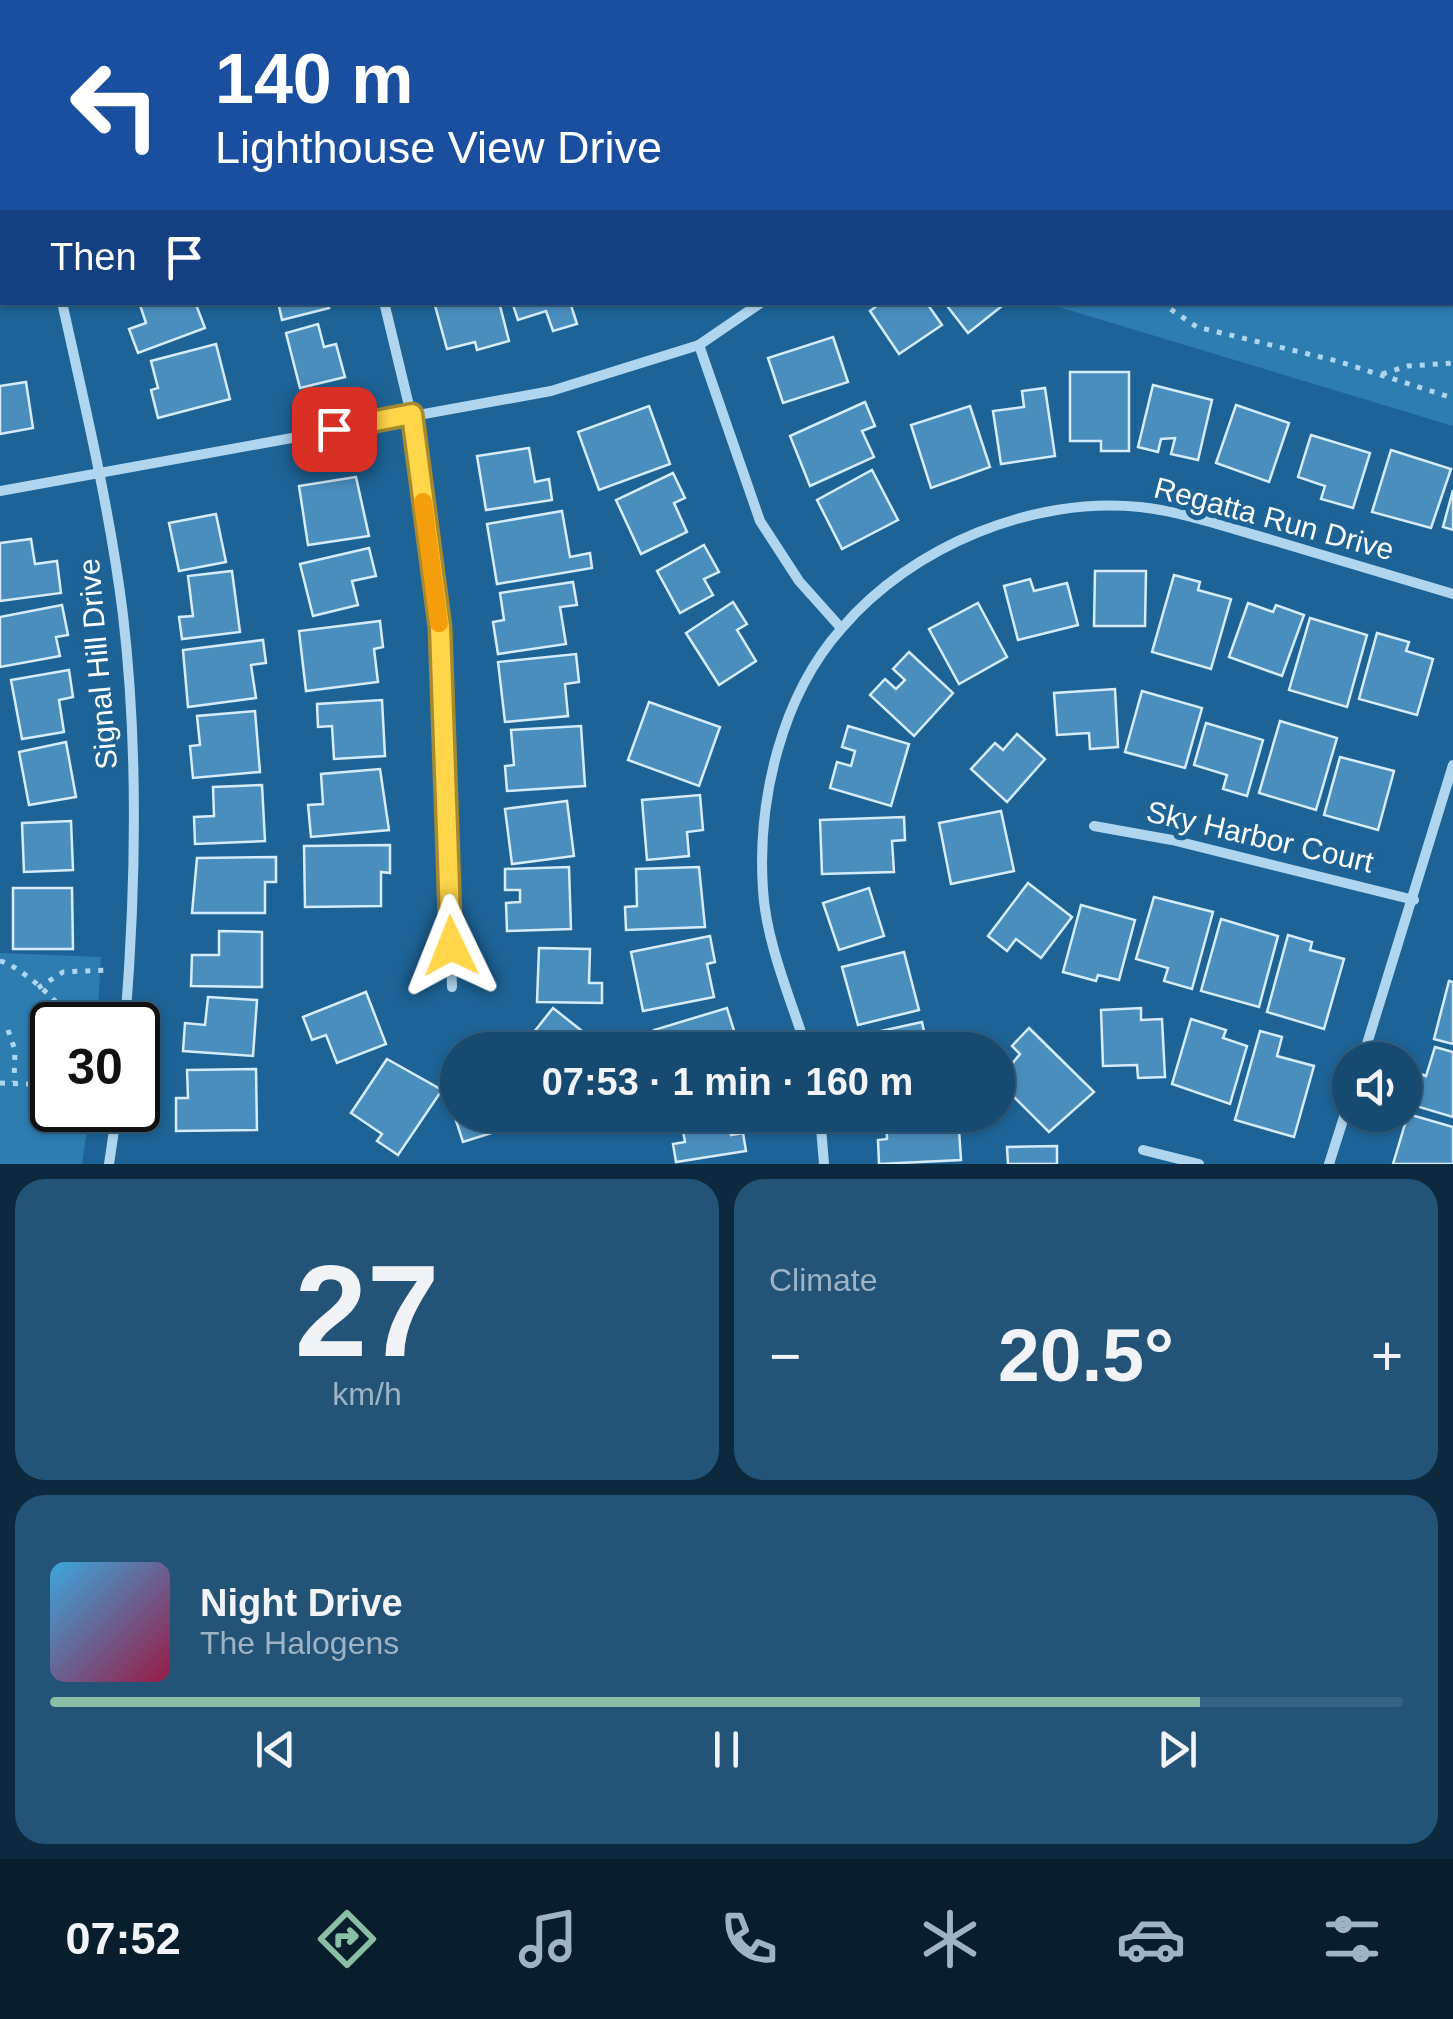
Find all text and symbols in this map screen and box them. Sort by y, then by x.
icon: left [50,40,180,170]
text: 140 m [215,40,413,118]
text: Lighthouse View Drive [215,122,662,173]
icon: arrive [157,230,212,285]
text: Then [50,236,137,278]
pin [292,387,377,472]
icon: arrive [307,402,362,457]
street label: Regatta Run Drive [1151,471,1398,566]
street label: Signal Hill Drive [72,557,123,771]
street label: Sky Harbor Court [1143,794,1377,879]
position arrow [399,894,503,998]
speed limit sign: 30 [30,1002,160,1132]
map controls [1332,1042,1422,1132]
button: sound [1332,1042,1422,1132]
text: 07:53 · 1 min · 160 m [542,1061,913,1103]
text: 27 [295,1238,439,1384]
text: Climate [769,1262,877,1298]
text: 20.5° [998,1313,1174,1397]
text: − [769,1325,801,1387]
text: + [1371,1325,1403,1387]
text: km/h [332,1376,402,1412]
text: Night Drive [200,1582,403,1624]
text: The Halogens [200,1625,399,1661]
icon: previous [248,1722,303,1777]
icon: pause [699,1722,754,1777]
icon: next [1150,1722,1205,1777]
icon: directions [312,1904,382,1974]
icon: music [513,1904,583,1974]
icon: phone [714,1904,784,1974]
icon: climate [915,1904,985,1974]
icon: car [1116,1904,1186,1974]
icon: filters [1317,1904,1387,1974]
text: 07:52 [66,1913,181,1964]

